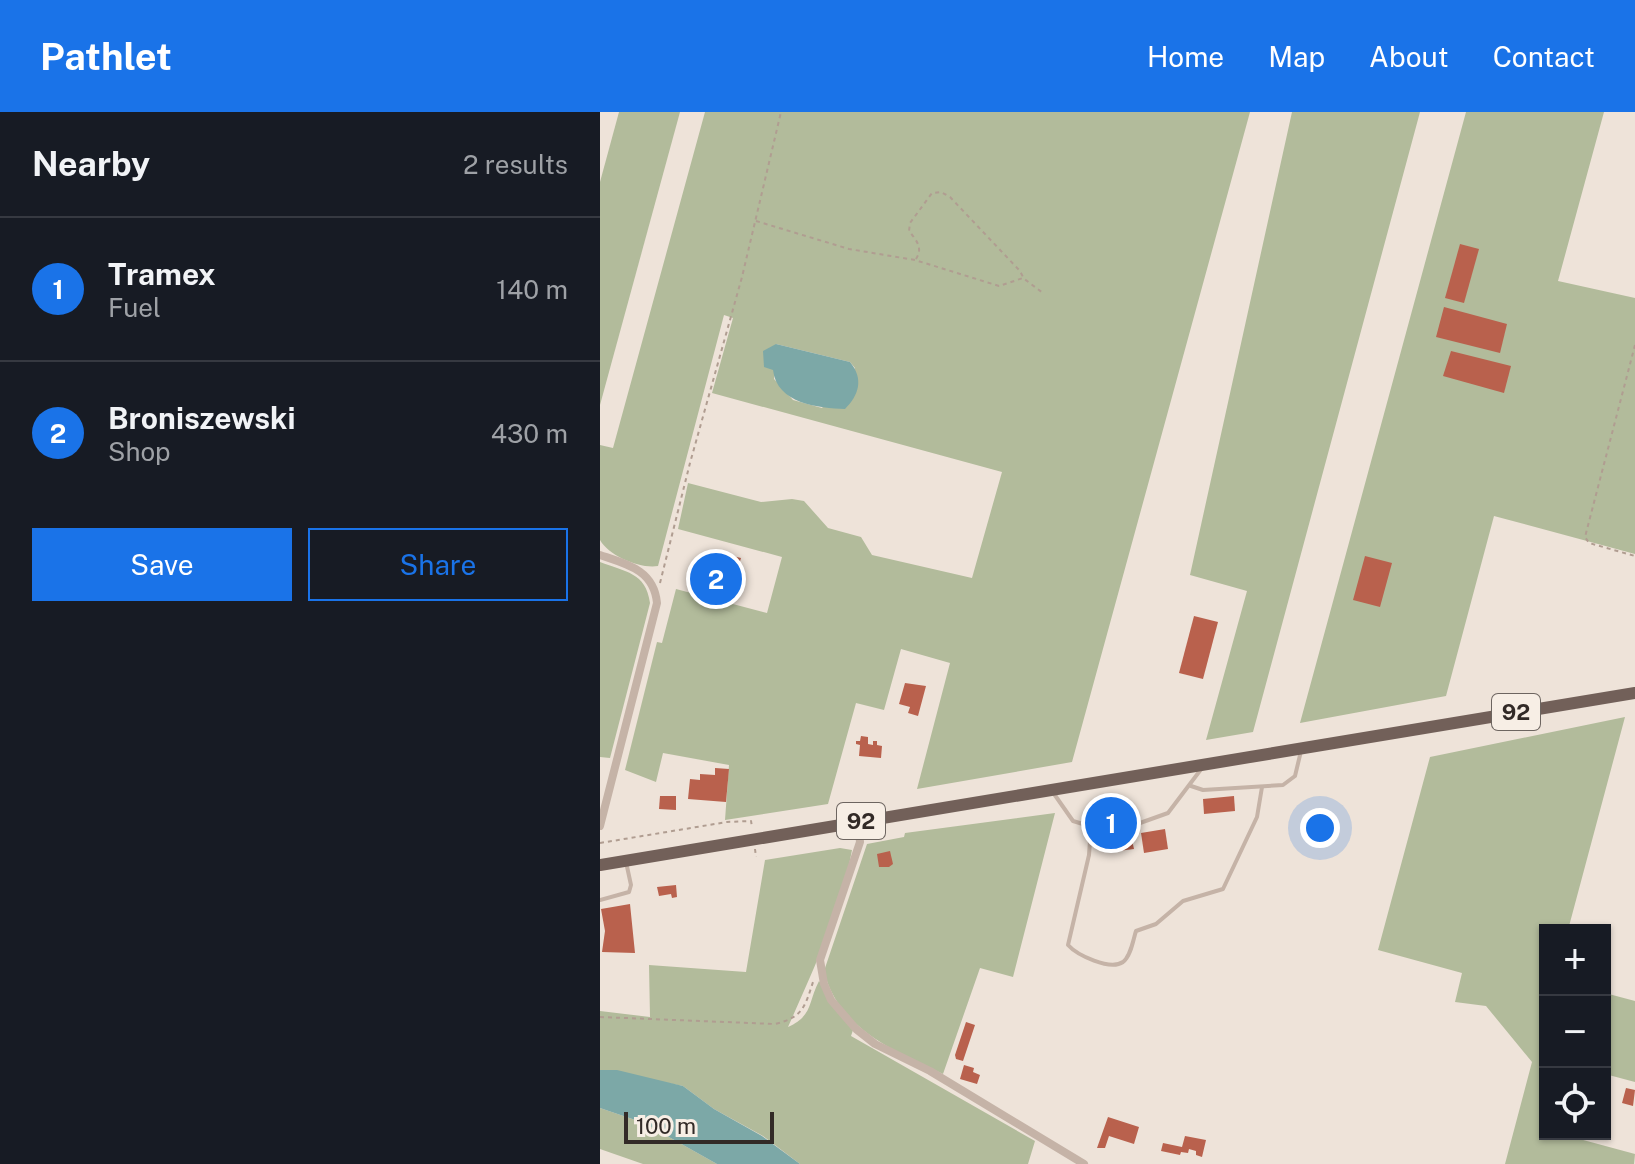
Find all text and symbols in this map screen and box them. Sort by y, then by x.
text: Pathlet [40,34,172,79]
text: Home [1147,40,1224,73]
text: Map [1268,40,1325,73]
text: About [1369,40,1449,73]
text: Contact [1493,40,1595,73]
text: Nearby [32,144,150,184]
text: 2 results [463,149,568,180]
text: Tramex [108,256,216,292]
text: 1 [52,274,64,305]
text: 140 m [496,274,568,305]
text: Fuel [108,292,161,323]
text: Broniszewski [108,400,296,436]
text: 2 [50,418,66,449]
text: 430 m [491,418,568,449]
text: Shop [108,436,171,467]
button: Save [32,528,292,601]
button: Share [308,528,568,601]
pin: 2 [690,549,742,609]
road number: 92 [1492,694,1540,730]
pin: 1 [1085,793,1137,853]
road number: 92 [837,803,885,839]
your location [1300,808,1340,848]
map controls [1539,924,1611,1140]
button: + [1539,924,1611,996]
button: − [1539,996,1611,1068]
button: locate [1539,1068,1611,1140]
scale bar [624,1108,774,1144]
text: 100 m [636,1113,696,1139]

